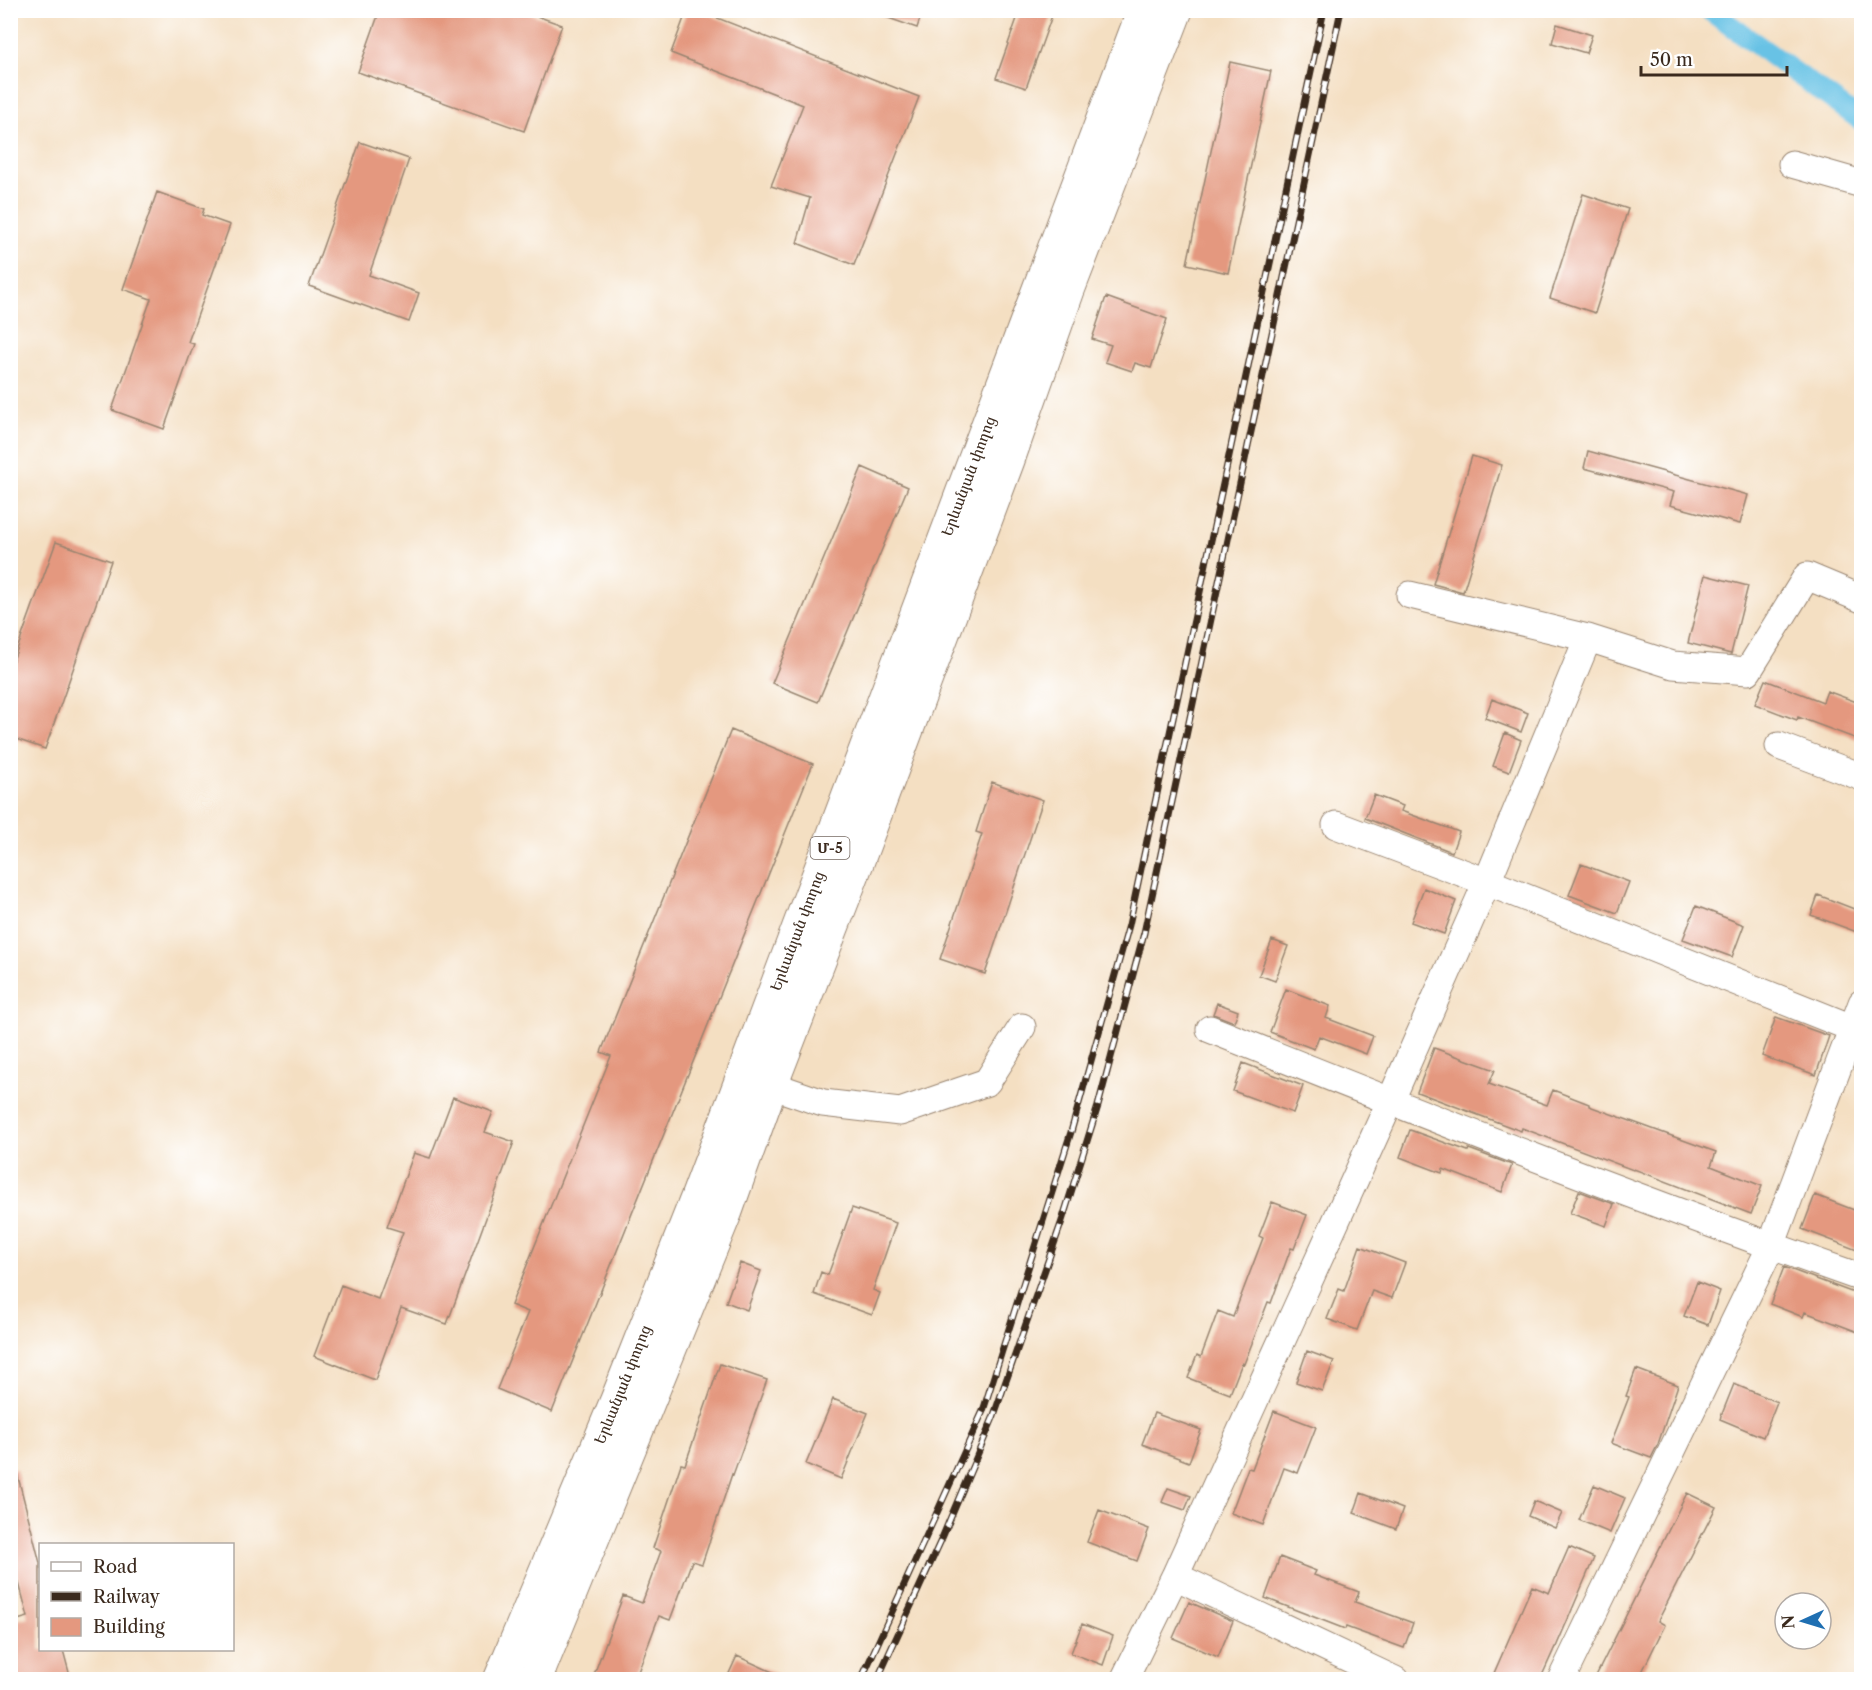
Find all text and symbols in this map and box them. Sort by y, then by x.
scale bar [1641,39,1786,77]
text: 50 m [1650,49,1693,71]
street label: Երևանյան փողոց [937,413,999,539]
road number: Մ-5 [810,837,850,859]
street label: Երևանյան փողոց [766,868,828,993]
street label: Երևանյան փողոց [590,1322,655,1447]
legend [39,1543,234,1651]
text: Road [93,1556,138,1578]
text: Railway [93,1586,161,1608]
north arrow [1773,1591,1833,1651]
text: N [1778,1614,1798,1630]
text: Building [93,1616,165,1638]

